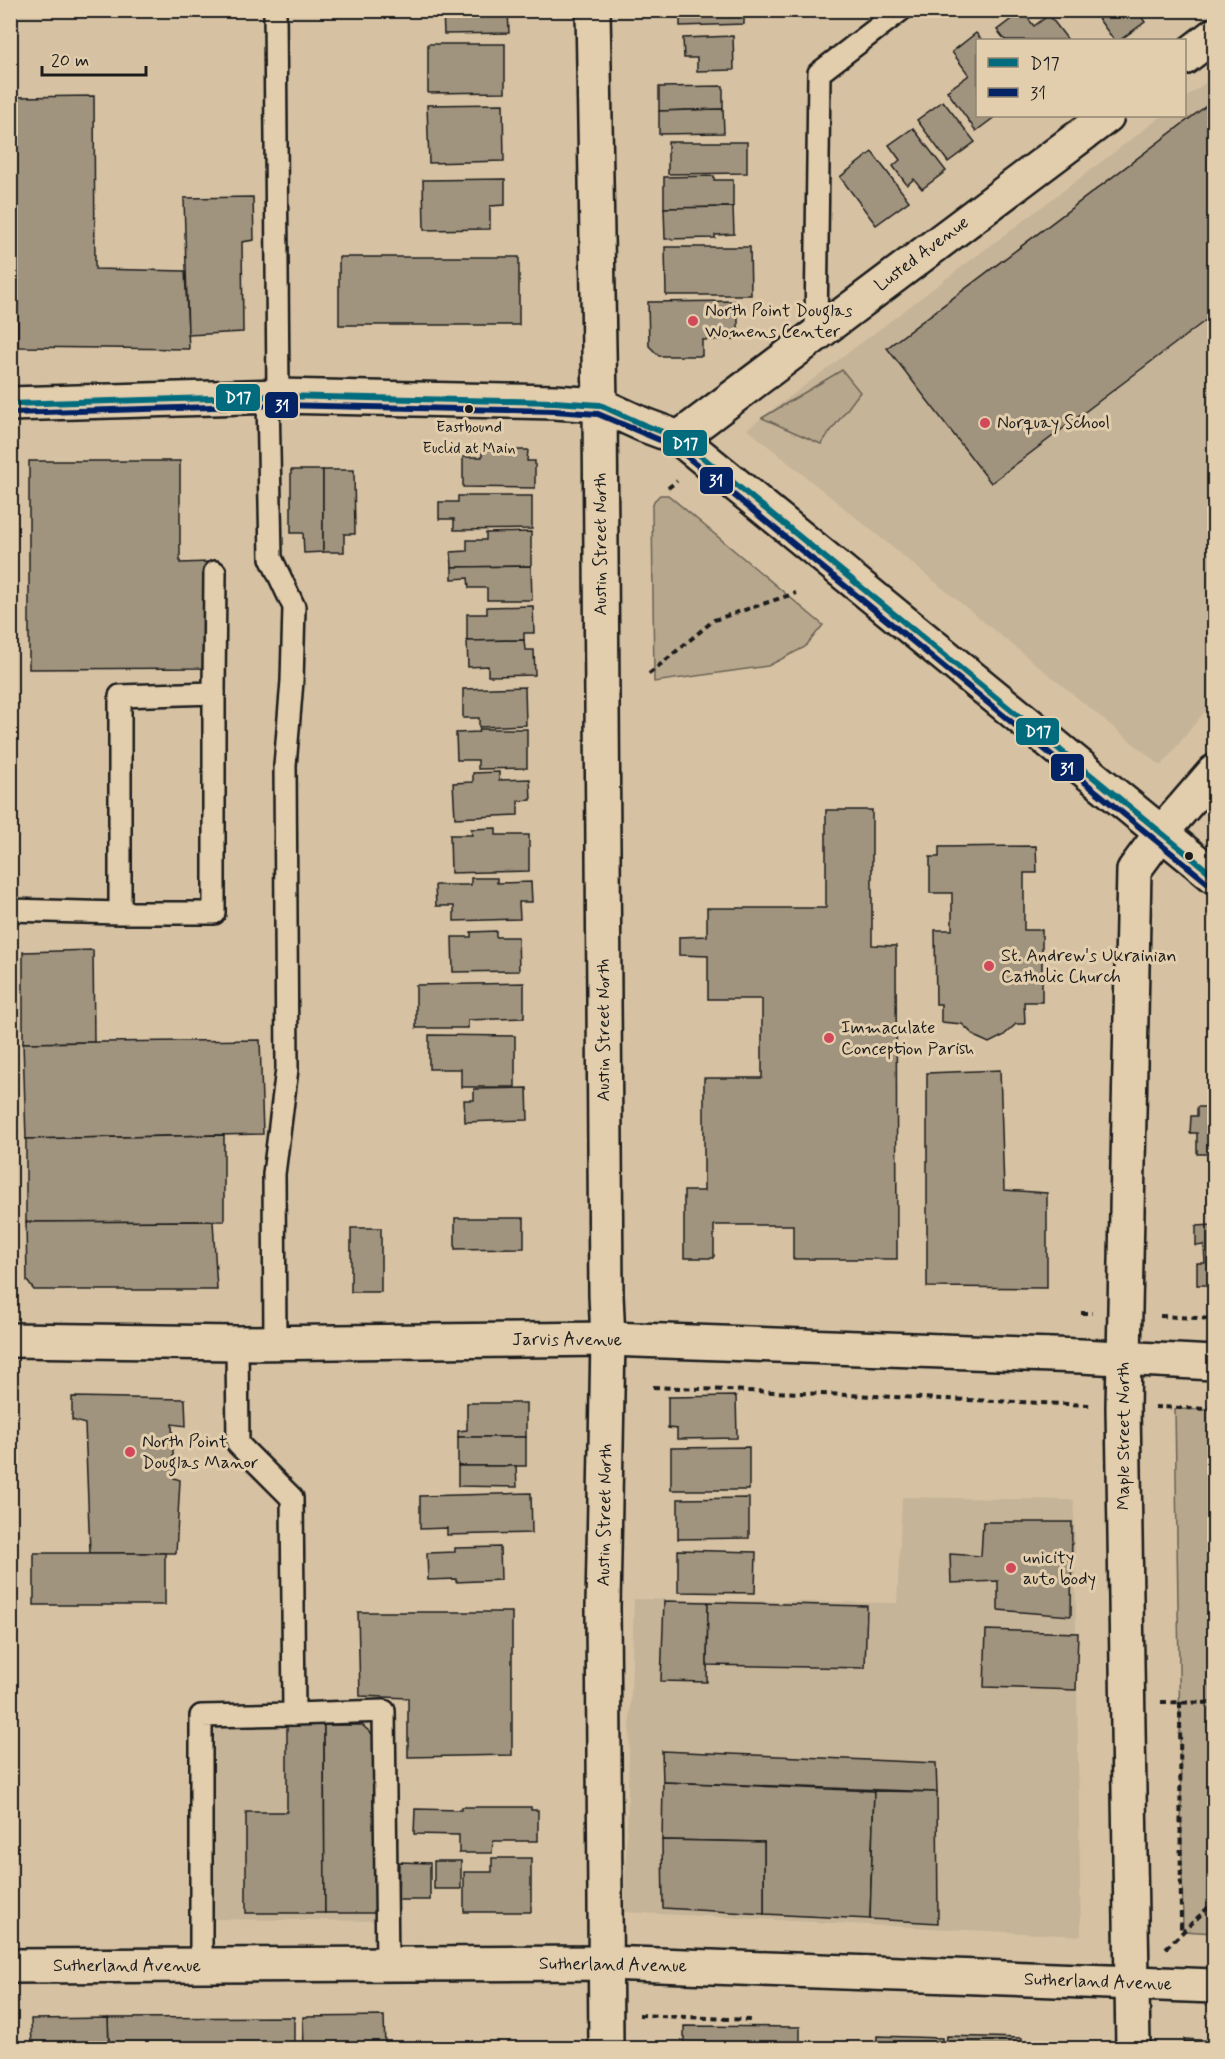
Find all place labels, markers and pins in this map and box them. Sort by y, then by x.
place label: North Point Douglas Womens Center [705,299,853,344]
marker: North Point Douglas Womens Center [686,314,700,328]
marker: Eastbound Euclid at Main [463,403,475,415]
place label: Norquay School [997,411,1110,435]
marker: Norquay School [978,416,992,430]
place label: Eastbound Euclid at Main [423,417,515,459]
unlabelled marker [1183,850,1195,862]
place label: St. Andrew's Ukrainian Catholic Church [1001,944,1177,989]
marker: St. Andrew's Ukrainian Catholic Church [982,959,996,973]
place label: Immaculate Conception Parish [841,1016,974,1061]
marker: Immaculate Conception Parish [822,1031,836,1045]
place label: North Point Douglas Manor [142,1430,259,1477]
marker: North Point Douglas Manor [123,1445,137,1459]
place label: unicity auto body [1023,1546,1096,1591]
marker: unicity auto body [1004,1561,1018,1575]

